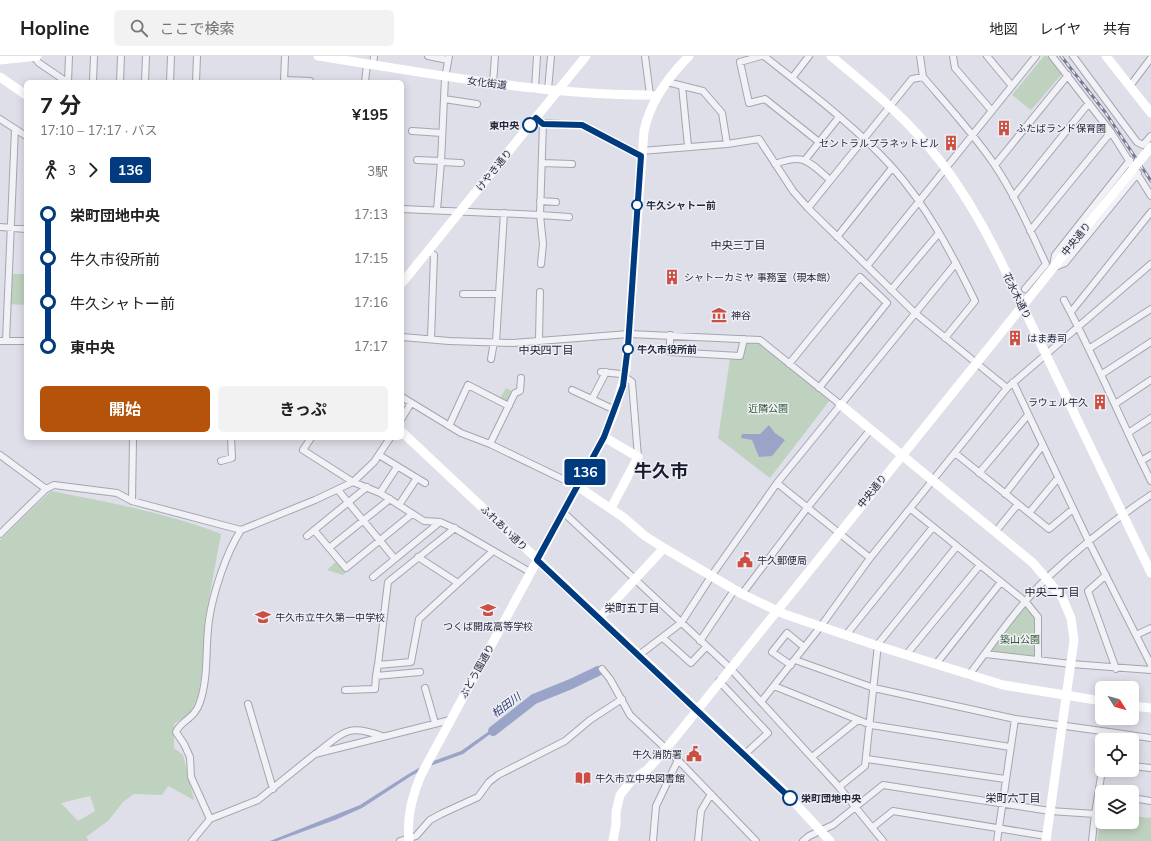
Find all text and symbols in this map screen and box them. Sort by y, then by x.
search box [114,10,394,46]
text: Hopline [20,16,90,40]
icon: search [128,17,150,39]
text: ここで検索 [160,19,235,38]
text: 地図 [989,20,1017,38]
text: レイヤ [1039,20,1081,38]
text: 共有 [1103,20,1131,38]
street label: 女化街道 [466,74,508,92]
text: 7 分 [40,91,81,119]
text: ¥195 [352,105,388,124]
marker: 東中央 [522,117,538,133]
place label: 東中央 [489,119,520,132]
building icon: ふたばランド保育園 [995,119,1013,137]
text: 17:10 – 17:17 · バス [40,122,157,138]
place label: ふたばランド保育園 [1016,122,1106,135]
building icon: セントラルプラネットビル [942,134,960,152]
place label: セントラルプラネットビル [819,137,939,150]
street label: けやき通り [473,146,515,194]
icon: walk [40,159,62,181]
icon: forward [82,159,104,181]
text: 136 [118,161,143,179]
text: 3 [68,162,76,178]
text: 3駅 [367,163,388,179]
marker: 牛久シャトー前 [631,199,643,211]
place label: 牛久シャトー前 [646,199,716,212]
text: 栄町団地中央 [70,206,160,225]
text: 17:13 [354,206,388,222]
street label: 中央通り [1058,219,1094,259]
district label: 中央三丁目 [711,238,766,252]
text: 牛久市役所前 [70,250,160,269]
text: 17:15 [354,250,388,266]
building icon: シャトーカミヤ 事務室（現本館） [663,268,681,286]
place label: シャトーカミヤ 事務室（現本館） [684,271,837,284]
street label: 花水木通り [1000,271,1034,321]
text: 牛久シャトー前 [70,294,175,313]
text: 17:16 [354,294,388,310]
museum icon: 神谷 [710,306,728,324]
place label: 神谷 [731,309,751,322]
building icon: はま寿司 [1006,329,1024,347]
place label: はま寿司 [1027,332,1067,345]
text: 東中央 [70,338,115,357]
text: 17:17 [354,338,388,354]
district label: 中央四丁目 [519,343,574,357]
marker: 牛久市役所前 [622,343,634,355]
place label: 牛久市役所前 [637,343,697,356]
button: 開始 [40,386,210,432]
button: きっぷ [218,386,388,432]
building icon: ラウェル牛久 [1091,393,1109,411]
place label: ラウェル牛久 [1028,396,1088,409]
park label: 近隣公園 [748,402,788,415]
line badge: 136 [562,459,608,485]
district label: 牛久市 [634,459,688,482]
text: 136 [572,463,598,481]
street label: 中央通り [854,471,890,511]
street label: ふれあい通り [478,502,530,554]
public building icon: 牛久郵便局 [736,551,754,569]
place label: 牛久郵便局 [757,554,807,567]
district label: 中央二丁目 [1025,585,1080,599]
school or university icon: つくば開成高等学校 [479,601,497,619]
district label: 栄町五丁目 [605,601,660,615]
school or university icon: 牛久市立牛久第一中学校 [254,608,272,626]
place label: 牛久市立牛久第一中学校 [275,611,385,624]
place label: つくば開成高等学校 [443,620,533,633]
park label: 築山公園 [1000,633,1040,646]
street label: ぶどう園通り [457,642,497,700]
north arrow [1095,681,1139,725]
map controls [1095,681,1139,829]
water label: 柏田川 [489,689,524,721]
button: locate [1095,733,1139,777]
public building icon: 牛久消防署 [685,745,703,763]
place label: 牛久消防署 [632,748,682,761]
library icon: 牛久市立中央図書館 [574,769,592,787]
place label: 牛久市立中央図書館 [595,772,685,785]
button: layers [1095,785,1139,829]
marker: 栄町団地中央 [782,790,798,806]
district label: 栄町六丁目 [986,791,1041,805]
place label: 栄町団地中央 [801,792,862,805]

